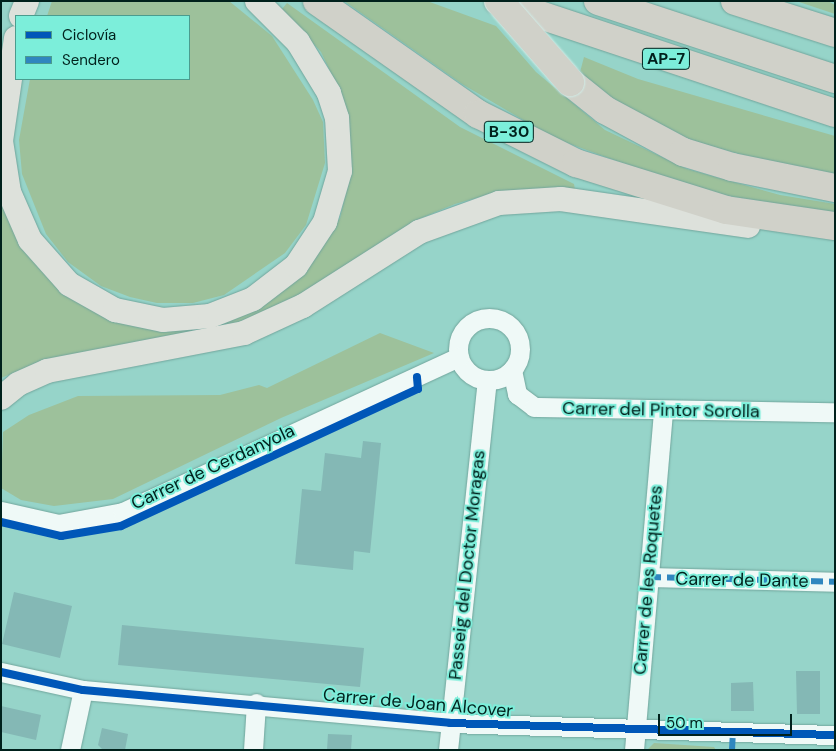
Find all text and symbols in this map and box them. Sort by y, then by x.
legend [15,15,190,80]
text: Ciclovía [62,25,116,45]
road number: AP-7 [641,46,691,72]
text: Sendero [62,50,120,70]
road number: B-30 [483,118,535,146]
street label: Carrer del Pintor Sorolla [562,397,760,423]
street label: Carrer de Cerdanyola [128,420,298,514]
street label: Passeig del Doctor Moragas [444,449,490,681]
street label: Carrer de les Roquetes [629,484,667,676]
street label: Carrer de Dante [675,568,809,592]
street label: Carrer de Joan Alcover [322,684,514,722]
scale bar [661,704,795,736]
text: 50 m [666,713,703,733]

